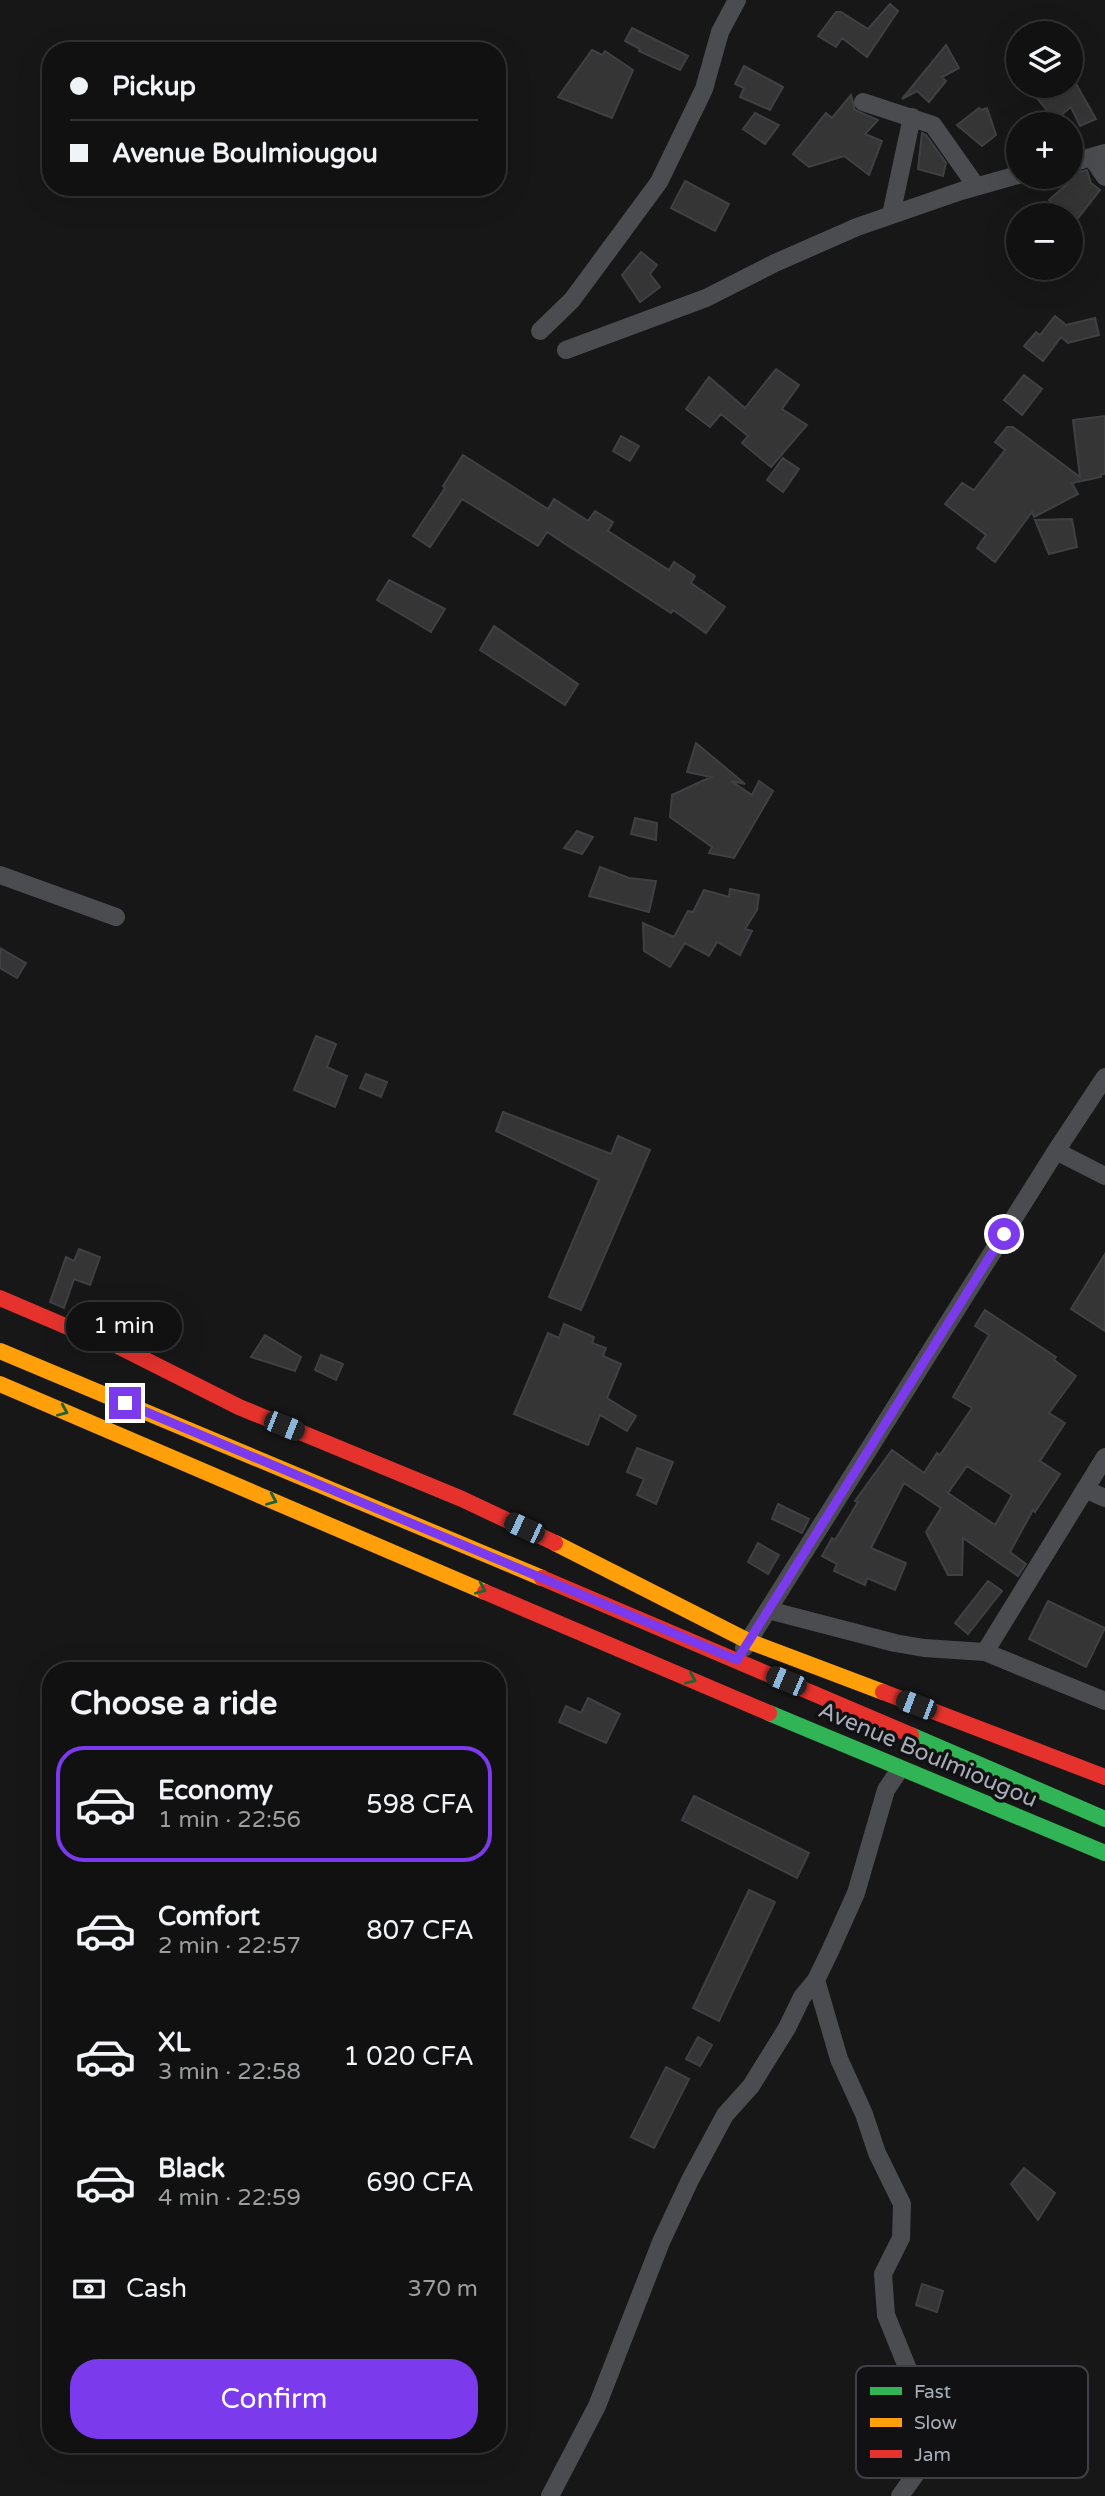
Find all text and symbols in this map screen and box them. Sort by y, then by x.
map controls [1006,21,1083,280]
button: layers [1006,21,1083,98]
text: Pickup [112,71,196,102]
button: + [1006,112,1083,189]
text: Avenue Boulmiougou [112,138,378,169]
button: − [1006,203,1083,280]
route start [988,1218,1020,1250]
callout: 1 min [67,1302,183,1350]
text: 1 min [93,1312,155,1340]
route end [109,1387,141,1419]
one-way arrow [56,1403,68,1417]
car [261,1408,308,1444]
one-way arrow [265,1492,277,1506]
car [501,1510,548,1546]
one-way arrow [475,1581,487,1595]
car [763,1663,810,1699]
one-way arrow [683,1671,696,1685]
text: Choose a ride [70,1685,277,1723]
car [893,1688,940,1722]
street label: Avenue Boulmiougou [814,1696,1042,1814]
icon: car [74,1773,137,1836]
text: Economy [158,1775,273,1806]
text: 598 CFA [366,1789,474,1820]
text: 1 min · 22:56 [158,1806,301,1834]
icon: car [74,1899,137,1962]
text: Comfort [158,1901,260,1932]
text: 807 CFA [366,1915,474,1946]
text: 2 min · 22:57 [158,1932,301,1960]
icon: car [74,2025,137,2088]
text: XL [158,2027,190,2058]
text: 1 020 CFA [343,2041,474,2072]
text: 3 min · 22:58 [158,2058,301,2086]
icon: car [74,2151,137,2214]
text: Black [158,2153,225,2184]
text: 690 CFA [366,2167,474,2198]
text: 4 min · 22:59 [158,2184,301,2212]
icon: cash [70,2270,108,2308]
text: Cash [126,2273,187,2304]
text: 370 m [408,2275,478,2303]
button: Confirm [70,2359,478,2439]
legend [856,2366,1088,2478]
text: Fast [914,2381,951,2403]
text: Slow [914,2412,957,2434]
text: Jam [914,2444,951,2466]

